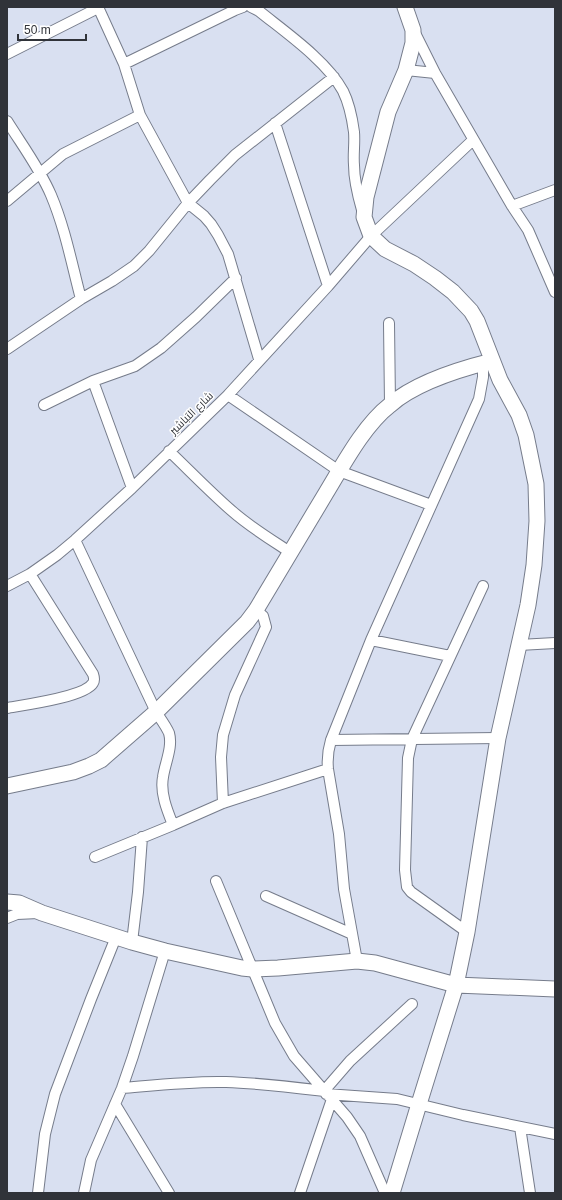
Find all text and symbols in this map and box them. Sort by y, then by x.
scale bar [18,16,86,42]
text: 50 m [24,23,51,37]
street label: شارع التباشير [166,389,217,439]

